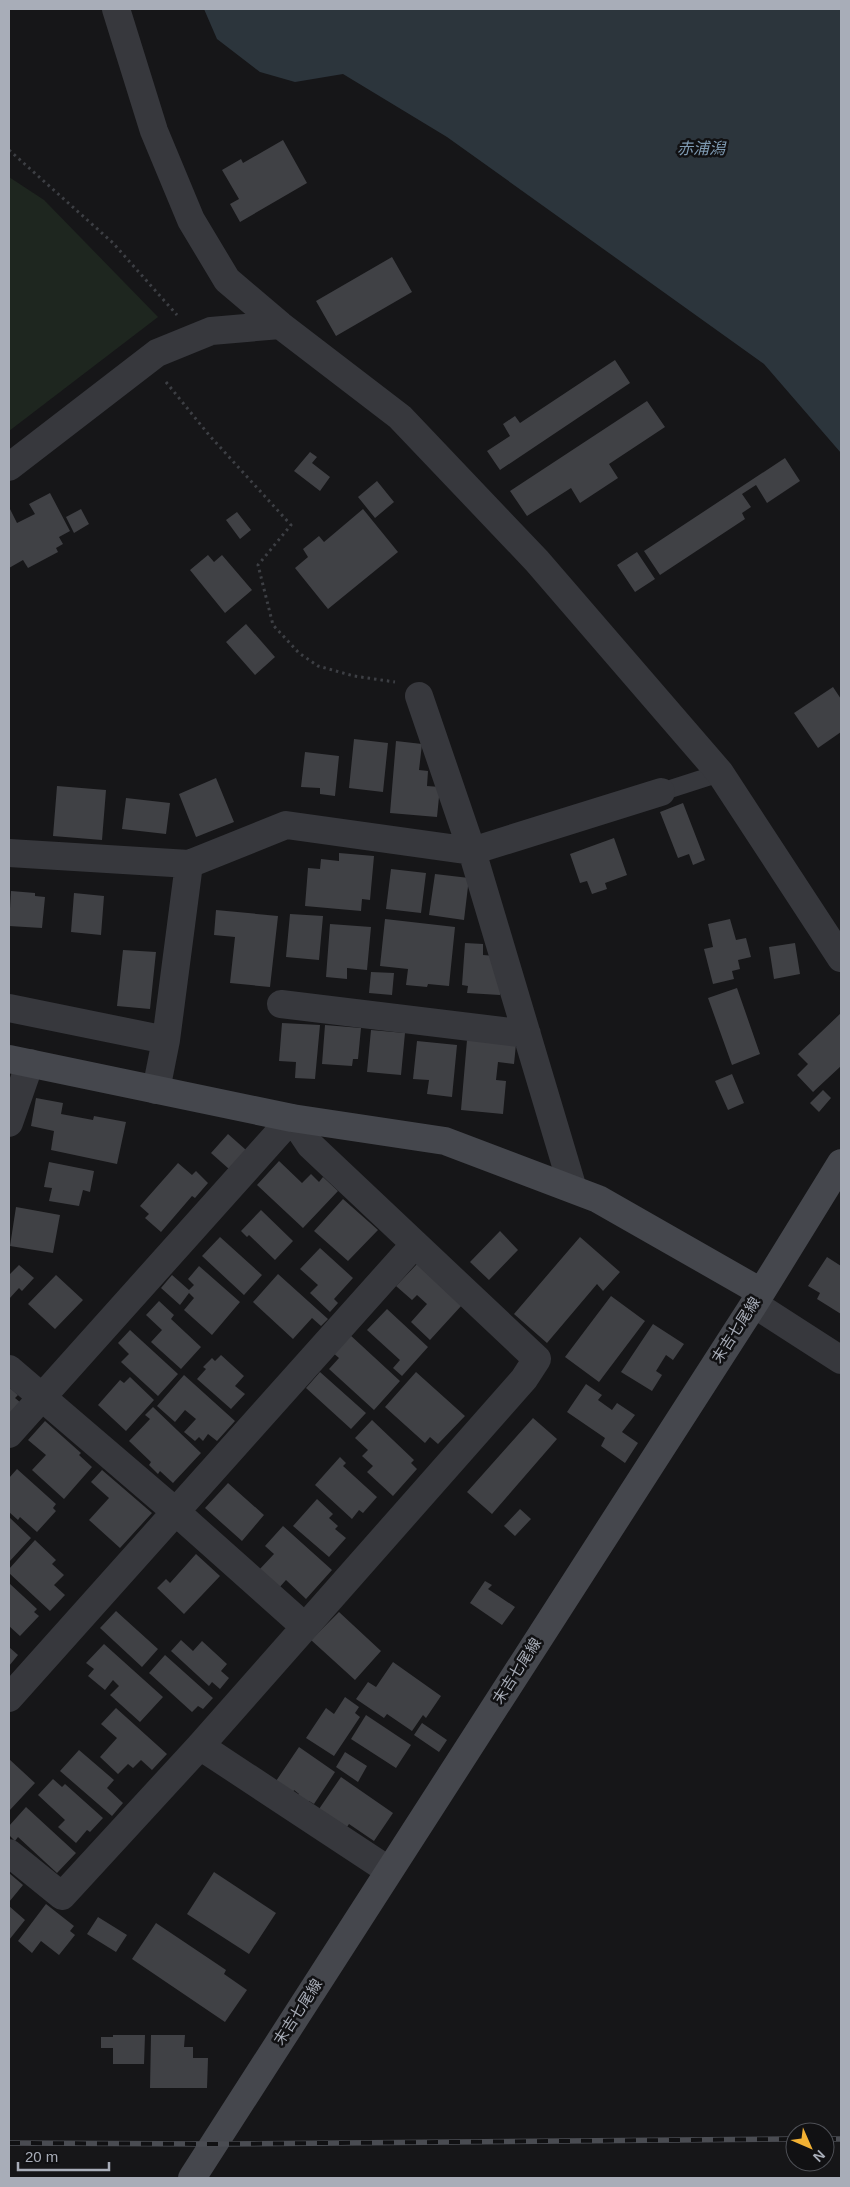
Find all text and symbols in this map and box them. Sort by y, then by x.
water label: 赤浦潟 [677,140,727,157]
street label: 末吉七尾線 [708,1294,763,1366]
street label: 末吉七尾線 [489,1635,544,1707]
street label: 末吉七尾線 [270,1976,325,2048]
north arrow [785,2122,835,2172]
scale bar [18,2140,109,2172]
text: N [810,2147,828,2165]
text: 20 m [25,2148,58,2165]

